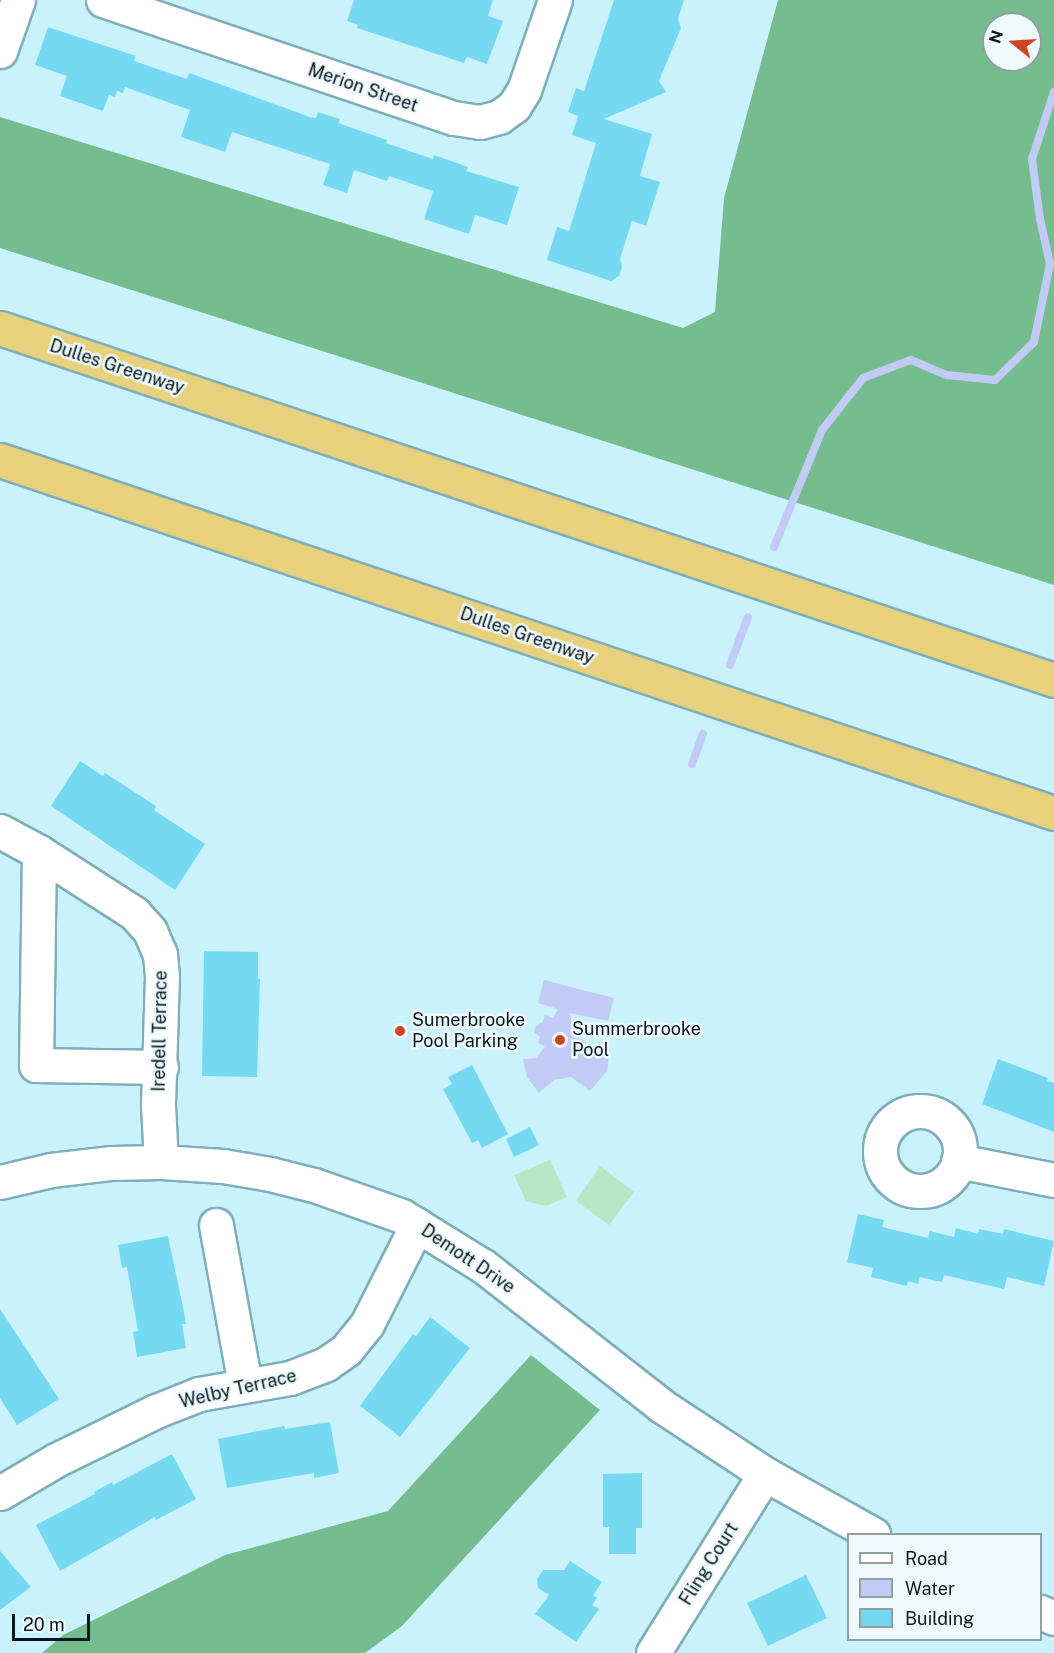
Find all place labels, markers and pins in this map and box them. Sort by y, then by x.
place label: Sumerbrooke Pool Parking [412,1010,525,1052]
place label: Summerbrooke Pool [572,1019,701,1062]
marker: Sumerbrooke Pool Parking [393,1024,407,1038]
marker: Summerbrooke Pool [553,1033,567,1047]

